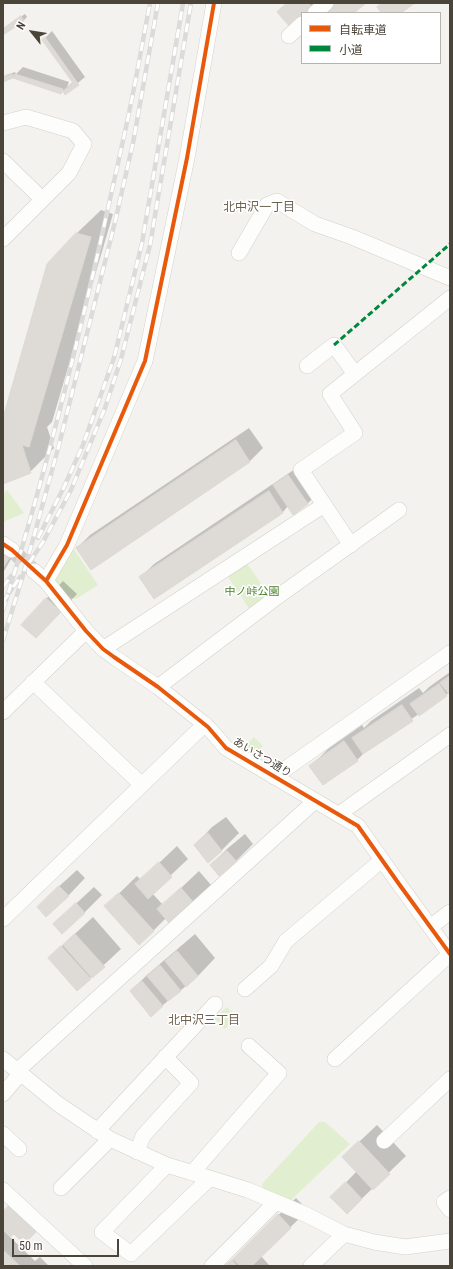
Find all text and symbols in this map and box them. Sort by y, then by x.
north arrow [12,12,52,52]
legend [301,12,441,64]
text: N [14,20,28,32]
text: 自転車道 [339,23,387,37]
text: 小道 [339,43,363,57]
district label: 北中沢一丁目 [223,201,295,215]
park label: 中ノ峠公園 [225,585,279,599]
street label: あいさつ通り [230,735,294,781]
district label: 北中沢三丁目 [168,1014,240,1028]
scale bar [14,1231,121,1257]
text: 50 m [19,1239,43,1253]

